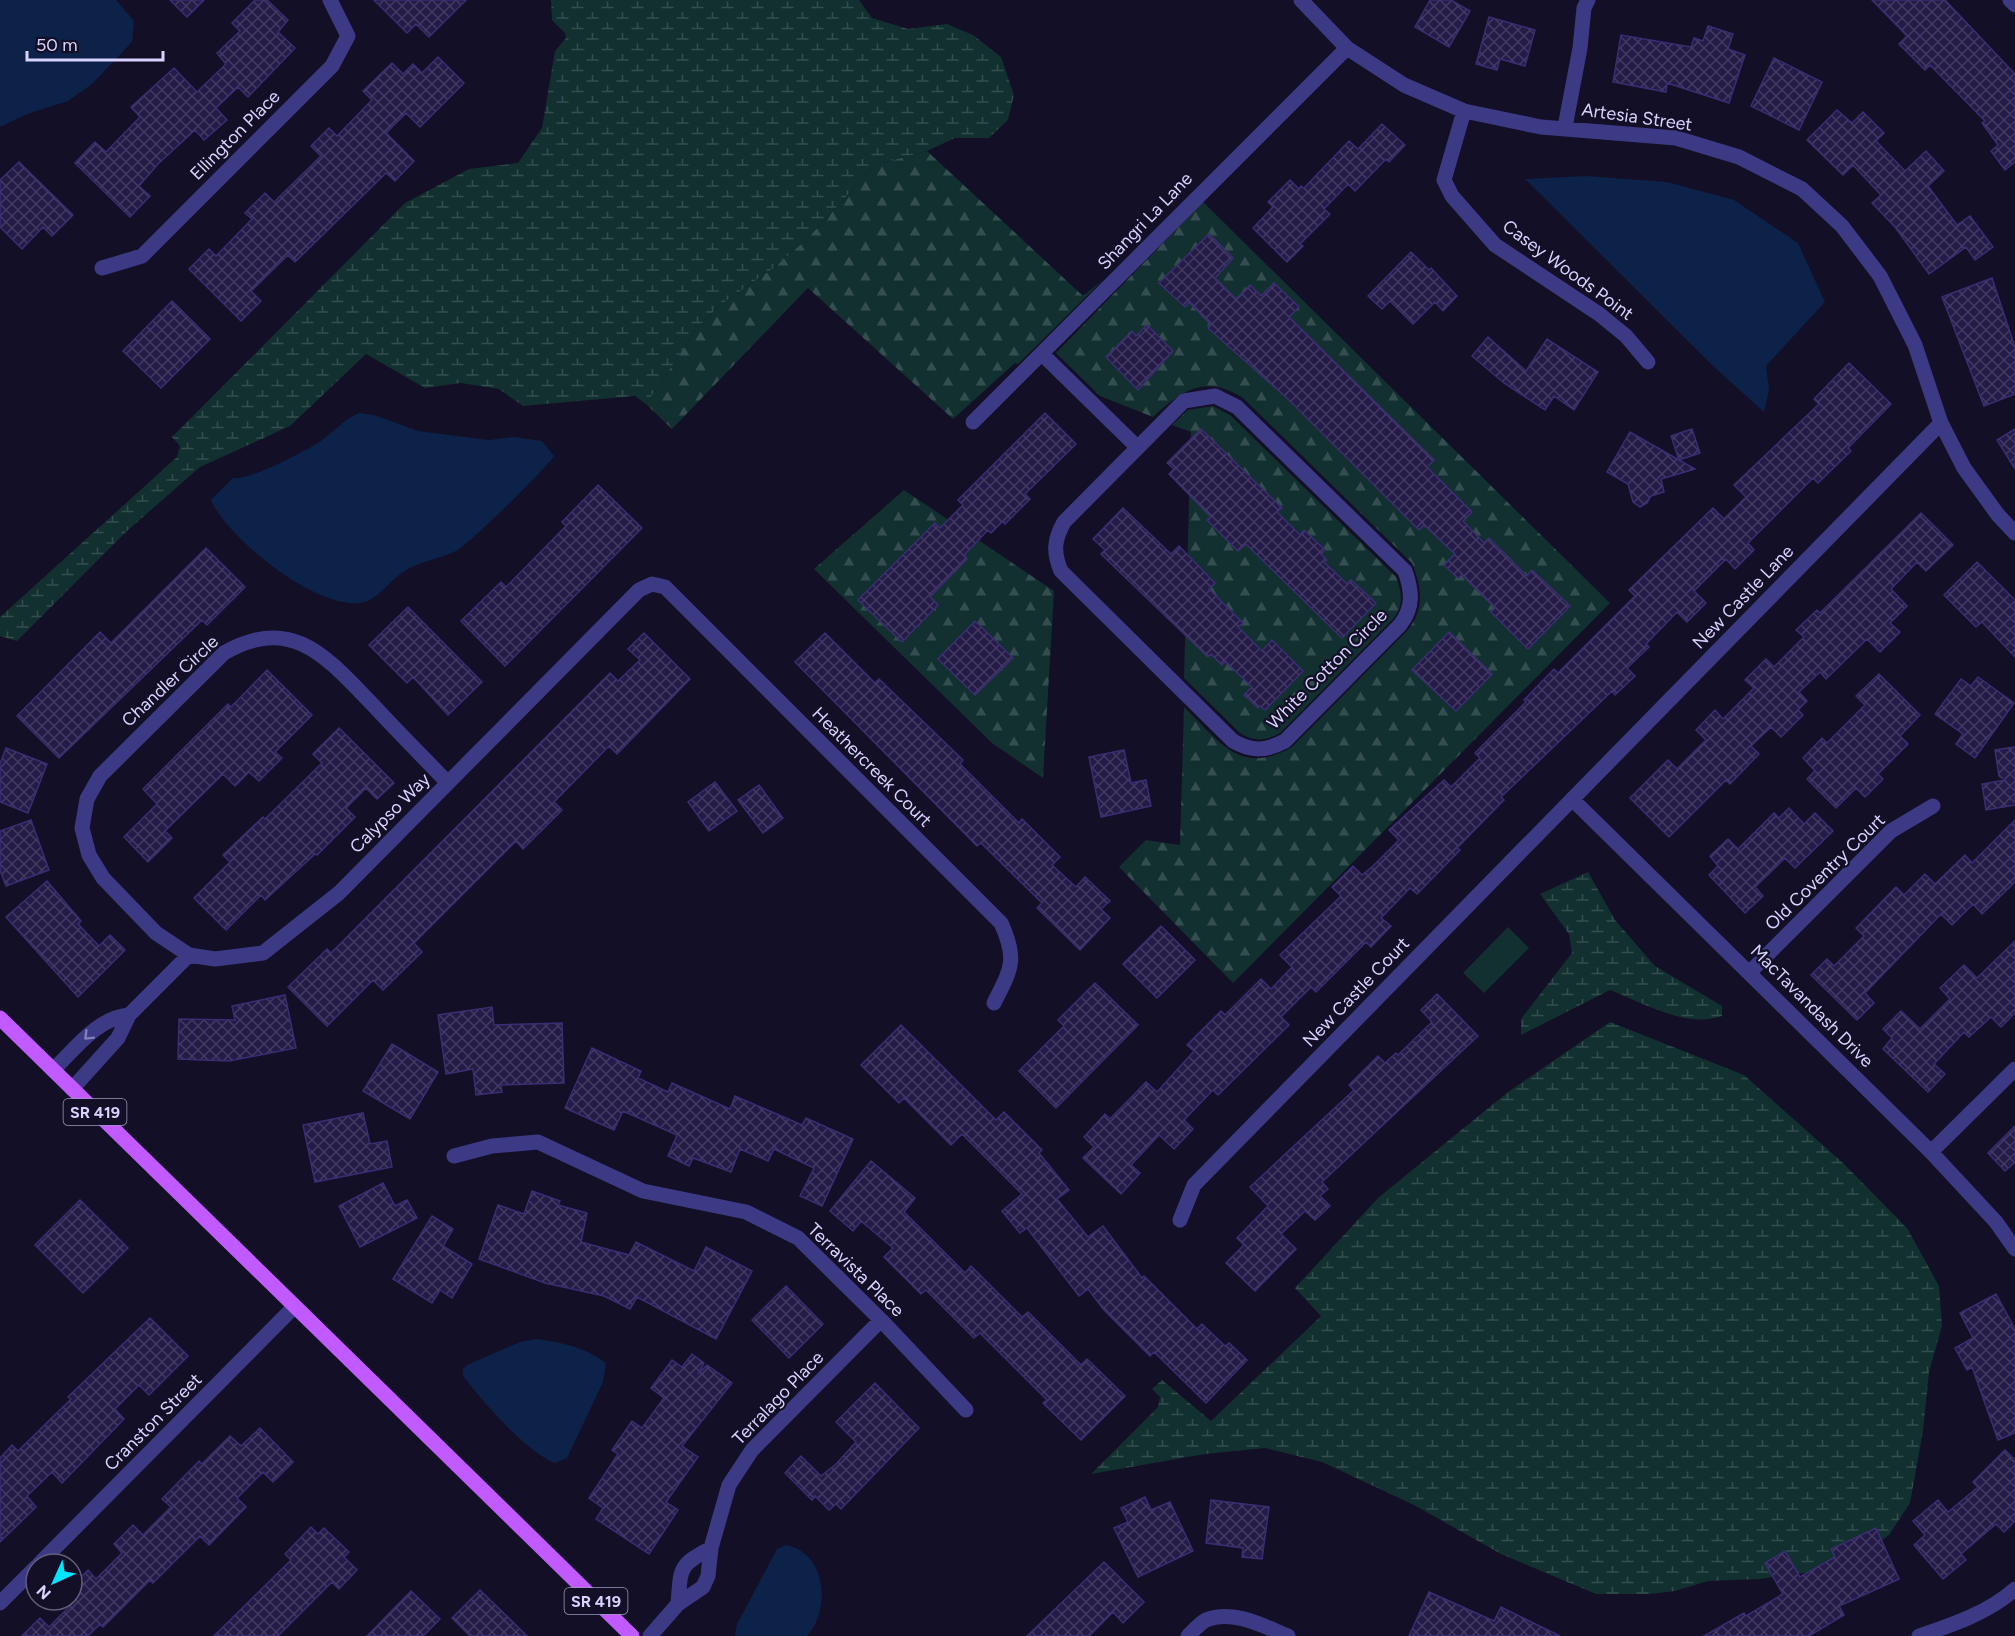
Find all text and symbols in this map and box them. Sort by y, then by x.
scale bar [27,24,164,62]
text: 50 m [36,34,78,56]
street label: Ellington Place [185,85,285,185]
street label: Artesia Street [1580,98,1694,136]
street label: Shangri La Lane [1093,168,1197,274]
street label: Casey Woods Point [1498,215,1638,325]
street label: New Castle Lane [1688,540,1798,654]
street label: White Cotton Circle [1262,604,1392,734]
street label: Chandler Circle [117,631,223,731]
street label: Heathercreek Court [808,703,937,832]
street label: Calypso Way [345,768,435,858]
street label: Old Coventry Court [1760,809,1890,935]
street label: New Castle Court [1298,932,1414,1051]
street label: MacTavandash Drive [1746,940,1878,1072]
one-way arrow [84,1029,95,1040]
road number: SR 419 [64,1099,127,1125]
street label: Terravista Place [803,1219,909,1322]
street label: Terralago Place [728,1346,828,1449]
street label: Cranston Street [100,1369,206,1475]
north arrow [24,1552,84,1612]
text: N [33,1581,55,1603]
road number: SR 419 [564,1588,628,1614]

